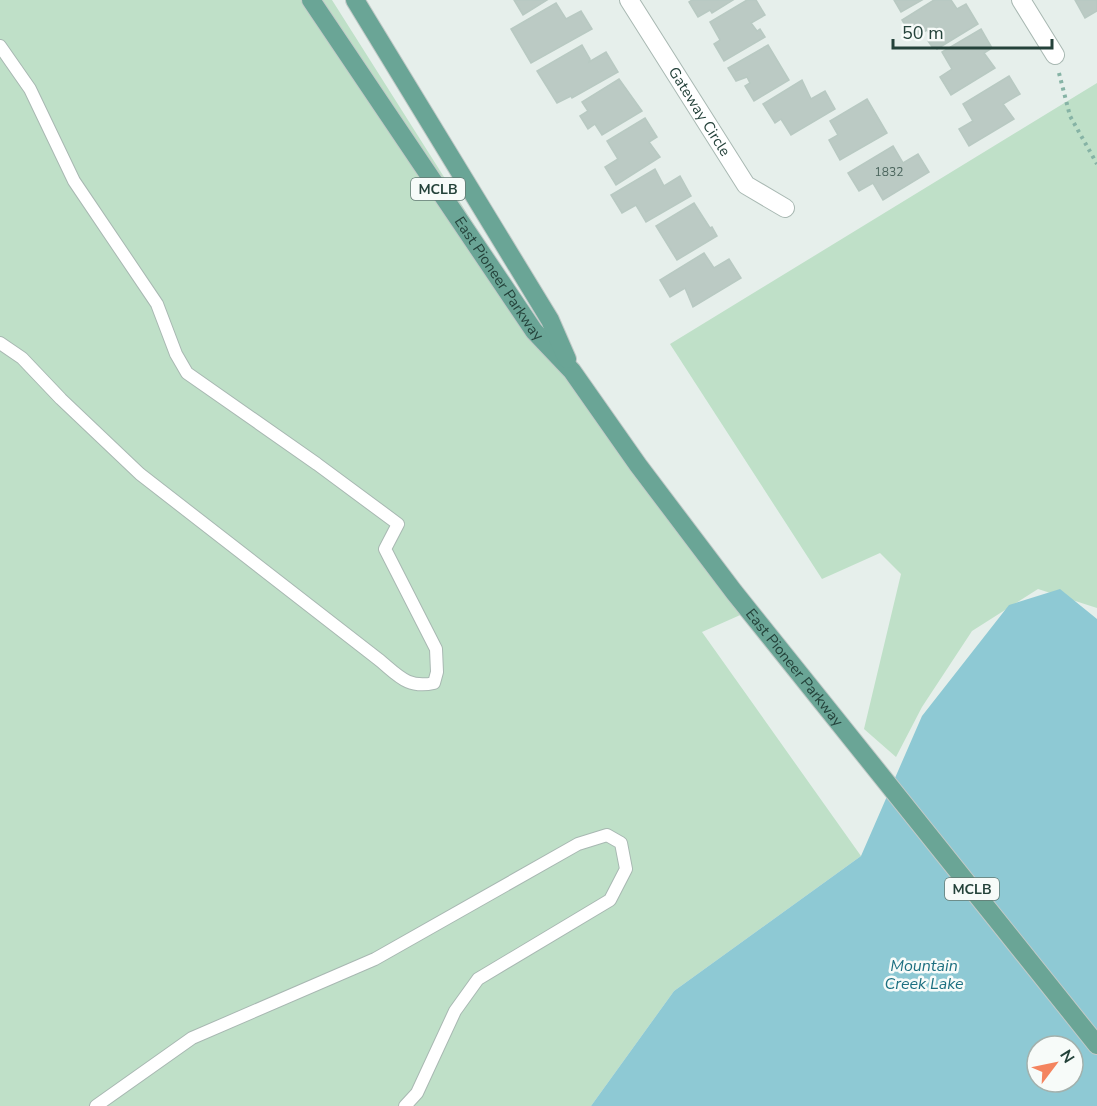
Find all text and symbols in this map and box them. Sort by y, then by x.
scale bar [893,12,1052,50]
text: 50 m [902,21,944,45]
street label: Gateway Circle [664,63,735,160]
house number: 1832 [875,164,903,180]
road number: MCLB [411,178,465,200]
street label: East Pioneer Parkway [450,213,548,345]
street label: East Pioneer Parkway [741,604,848,731]
road number: MCLB [945,878,999,900]
water label: Mountain Creek Lake [884,955,964,995]
north arrow [1025,1034,1085,1094]
text: N [1054,1046,1079,1067]

